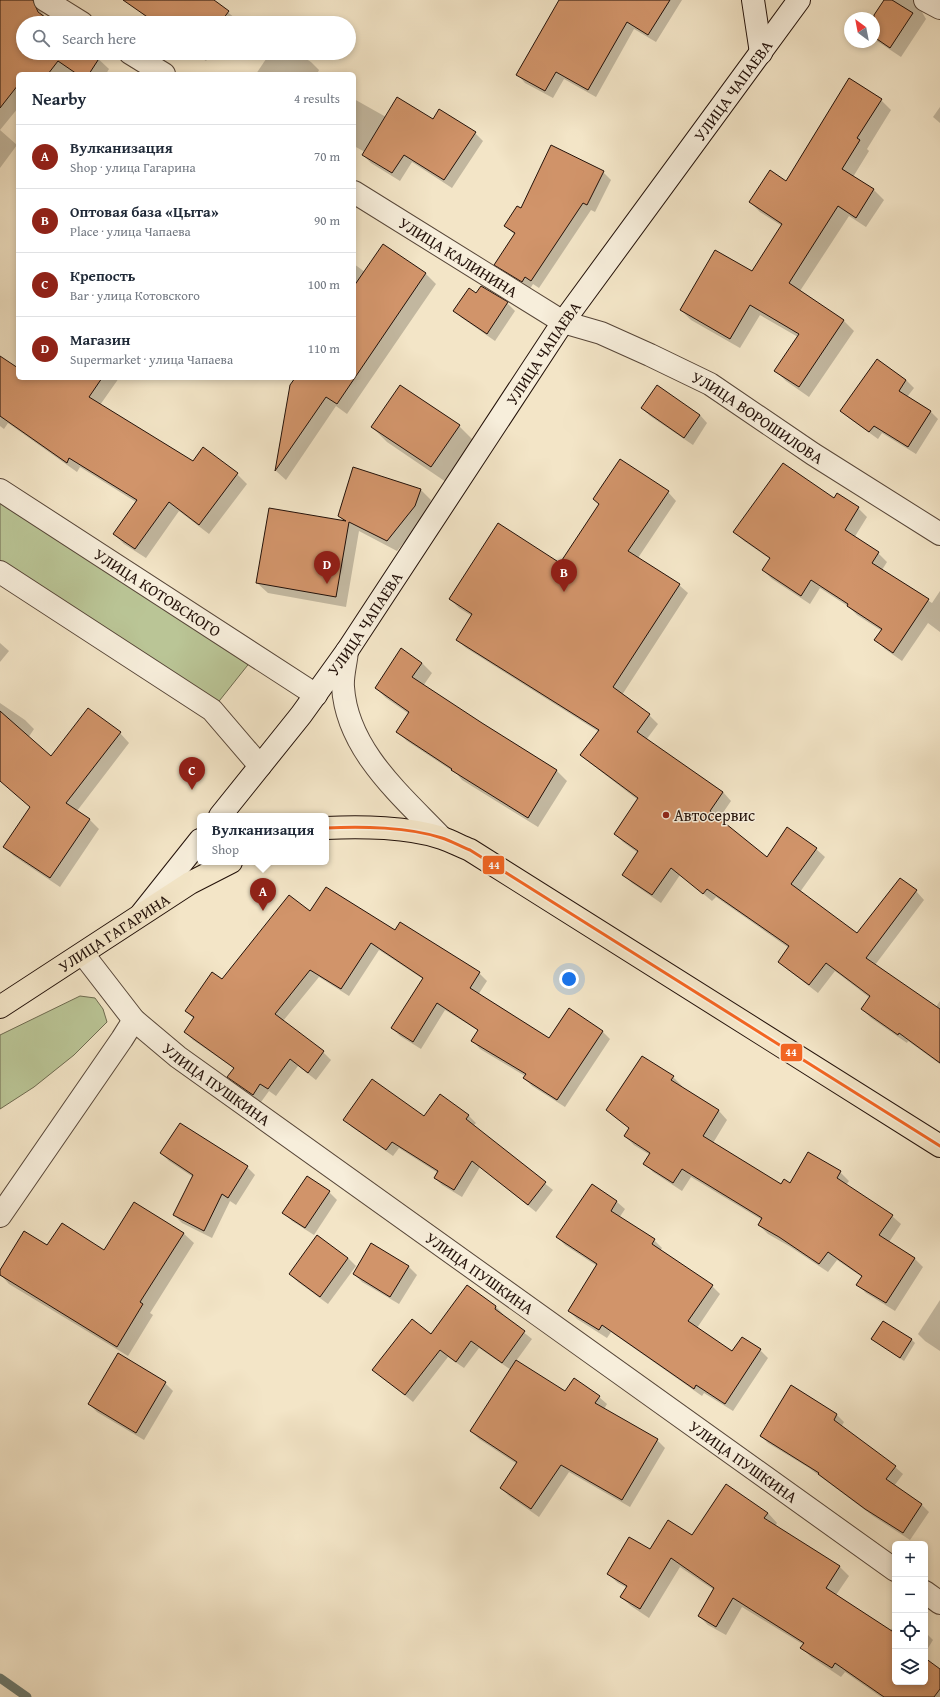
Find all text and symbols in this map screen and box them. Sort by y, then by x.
north arrow [844,12,880,48]
search box [16,16,356,60]
icon: search [30,27,52,49]
text: Search here [62,28,136,49]
street label: УЛИЦА ЧАПАЕВА [687,34,778,146]
text: Nearby [32,86,86,111]
text: 4 results [294,89,340,108]
text: Вулканизация [70,137,173,158]
text: A [41,147,49,166]
text: 70 m [314,147,340,166]
text: Shop · улица Гагарина [70,158,196,177]
text: Оптовая база «Цыта» [70,201,219,222]
text: B [41,211,49,230]
text: 90 m [314,211,340,230]
street label: УЛИЦА КАЛИНИНА [394,211,523,303]
text: Place · улица Чапаева [70,222,191,241]
text: Крепость [70,265,135,286]
text: C [41,275,49,294]
text: 100 m [308,275,340,294]
text: Bar · улица Котовского [70,286,200,305]
street label: УЛИЦА ЧАПАЕВА [500,296,587,410]
text: Магазин [70,329,130,350]
text: D [41,339,49,358]
text: 110 m [308,339,340,358]
text: Supermarket · улица Чапаева [70,350,233,369]
street label: УЛИЦА ВОРОШИЛОВА [688,365,829,470]
street label: УЛИЦА КОТОВСКОГО [89,542,226,643]
pin: D [314,551,340,584]
pin: B [551,559,577,592]
street label: УЛИЦА ЧАПАЕВА [321,566,408,680]
pin: C [179,757,205,790]
place label: Автосервис [674,803,755,827]
marker: Автосервис [661,810,671,820]
popup [197,813,329,865]
text: Вулканизация [212,819,314,840]
text: Shop [212,840,239,859]
line badge: 44 [482,855,505,875]
text: 44 [488,857,500,873]
pin: A [250,878,276,911]
street label: УЛИЦА ГАГАРИНА [53,887,175,978]
your location [559,969,579,989]
street label: УЛИЦА ПУШКИНА [157,1037,276,1132]
line badge: 44 [780,1043,803,1062]
text: 44 [785,1044,797,1060]
street label: УЛИЦА ПУШКИНА [421,1226,539,1320]
street label: УЛИЦА ПУШКИНА [684,1414,803,1509]
map controls [892,1541,928,1685]
button: + [892,1541,928,1577]
button: − [892,1577,928,1613]
button: locate [892,1613,928,1649]
button: layers [892,1649,928,1685]

